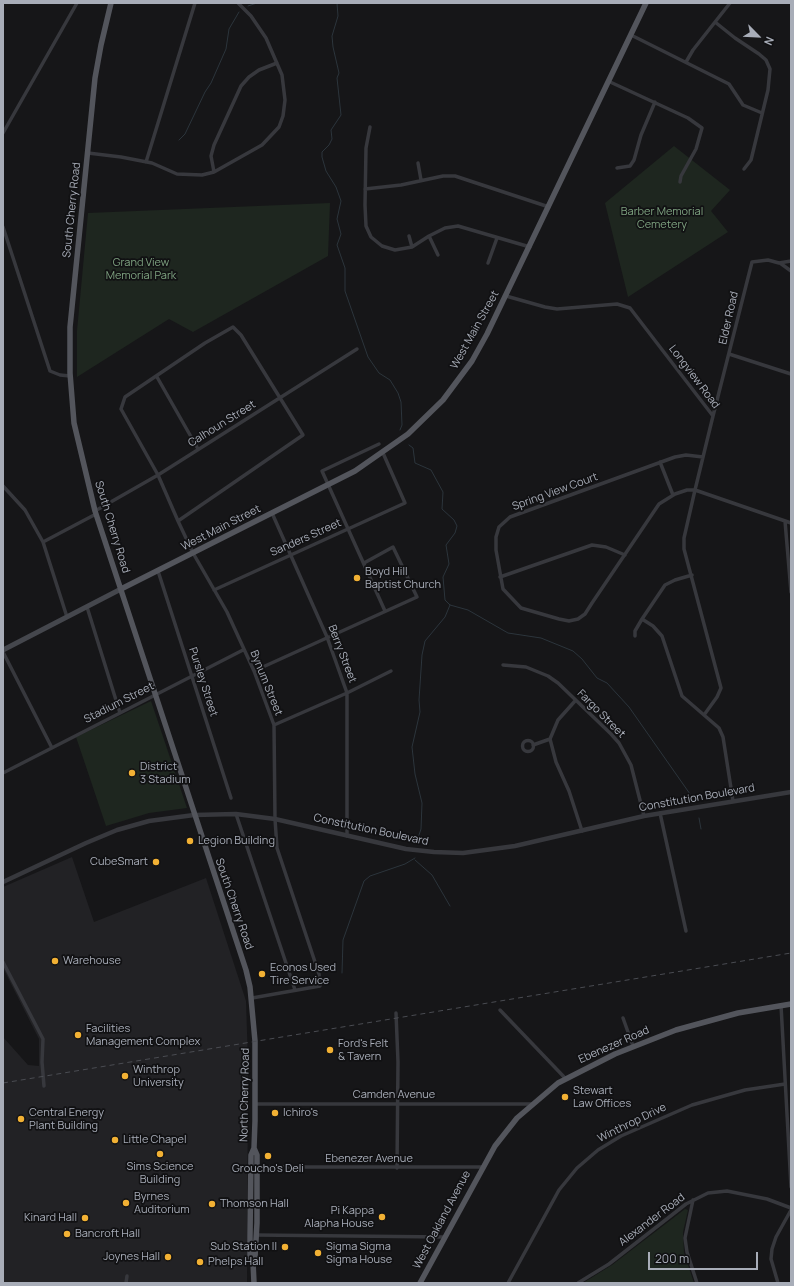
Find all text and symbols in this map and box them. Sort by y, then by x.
north arrow [738,16,778,56]
text: N [761,34,778,48]
street label: South Cherry Road [60,162,84,258]
park label: Barber Memorial Cemetery [621,205,703,231]
park label: Grand View Memorial Park [106,256,176,282]
street label: West Main Street [448,289,502,371]
street label: Elder Road [716,290,742,346]
street label: Longview Road [666,343,722,411]
street label: Calhoun Street [186,398,258,450]
street label: Spring View Court [510,470,600,514]
street label: South Cherry Road [92,479,132,575]
street label: West Main Street [179,502,263,554]
street label: Sanders Street [268,516,344,560]
place label: Boyd Hill Baptist Church [365,565,441,591]
marker: Boyd Hill Baptist Church [352,573,362,583]
street label: Berry Street [325,623,359,685]
street label: Pursley Street [186,646,220,718]
street label: Bynum Street [247,648,285,718]
street label: Stadium Street [82,680,156,726]
street label: Fargo Street [574,687,628,741]
place label: District 3 Stadium [140,760,191,786]
marker: District 3 Stadium [127,768,137,778]
street label: Constitution Boulevard [638,781,756,815]
street label: Constitution Boulevard [312,811,430,849]
place label: Legion Building [198,834,275,848]
marker: Legion Building [185,836,195,846]
place label: CubeSmart [90,855,148,869]
marker: CubeSmart [151,857,161,867]
street label: South Cherry Road [212,857,256,951]
place label: Warehouse [63,954,121,968]
marker: Warehouse [50,956,60,966]
place label: Econos Used Tire Service [270,961,336,987]
marker: Econos Used Tire Service [257,969,267,979]
place label: Facilities Management Complex [86,1022,200,1048]
street label: Ebenezer Road [577,1024,651,1066]
marker: Facilities Management Complex [73,1030,83,1040]
place label: Ford's Felt & Tavern [338,1037,388,1063]
marker: Ford's Felt & Tavern [325,1045,335,1055]
street label: North Cherry Road [238,1048,252,1142]
place label: Winthrop University [133,1063,184,1089]
marker: Winthrop University [120,1071,130,1081]
place label: Stewart Law Offices [573,1084,631,1110]
street label: Camden Avenue [353,1088,435,1102]
marker: Stewart Law Offices [560,1092,570,1102]
street label: Winthrop Drive [595,1101,669,1145]
place label: Central Energy Plant Building [29,1106,104,1132]
place label: Ichiro's [283,1106,318,1120]
marker: Ichiro's [270,1108,280,1118]
marker: Central Energy Plant Building [16,1114,26,1124]
place label: Little Chapel [123,1133,187,1147]
marker: Little Chapel [110,1135,120,1145]
marker: Sims Science Building [155,1149,165,1159]
marker: Groucho's Deli [263,1151,273,1161]
street label: Ebenezer Avenue [325,1152,413,1166]
place label: Sims Science Building [126,1160,194,1186]
place label: Groucho's Deli [232,1162,304,1176]
street label: West Oakland Avenue [410,1169,474,1271]
place label: Byrnes Auditorium [134,1190,190,1216]
street label: Alexander Road [616,1191,688,1249]
place label: Thomson Hall [220,1197,289,1211]
marker: Byrnes Auditorium [121,1198,131,1208]
marker: Thomson Hall [207,1199,217,1209]
place label: Pi Kappa Alapha House [304,1204,374,1230]
place label: Kinard Hall [24,1211,77,1225]
marker: Pi Kappa Alapha House [377,1212,387,1222]
marker: Kinard Hall [80,1213,90,1223]
place label: Bancroft Hall [75,1227,140,1241]
marker: Bancroft Hall [62,1229,72,1239]
place label: Sub Station II [210,1240,277,1254]
place label: Sigma Sigma Sigma House [326,1240,392,1266]
marker: Sub Station II [280,1242,290,1252]
scale bar [650,1244,760,1270]
marker: Sigma Sigma Sigma House [313,1248,323,1258]
place label: Joynes Hall [103,1250,160,1264]
text: 200 m [655,1250,689,1267]
marker: Joynes Hall [163,1252,173,1262]
place label: Phelps Hall [208,1255,263,1269]
marker: Phelps Hall [195,1257,205,1267]

